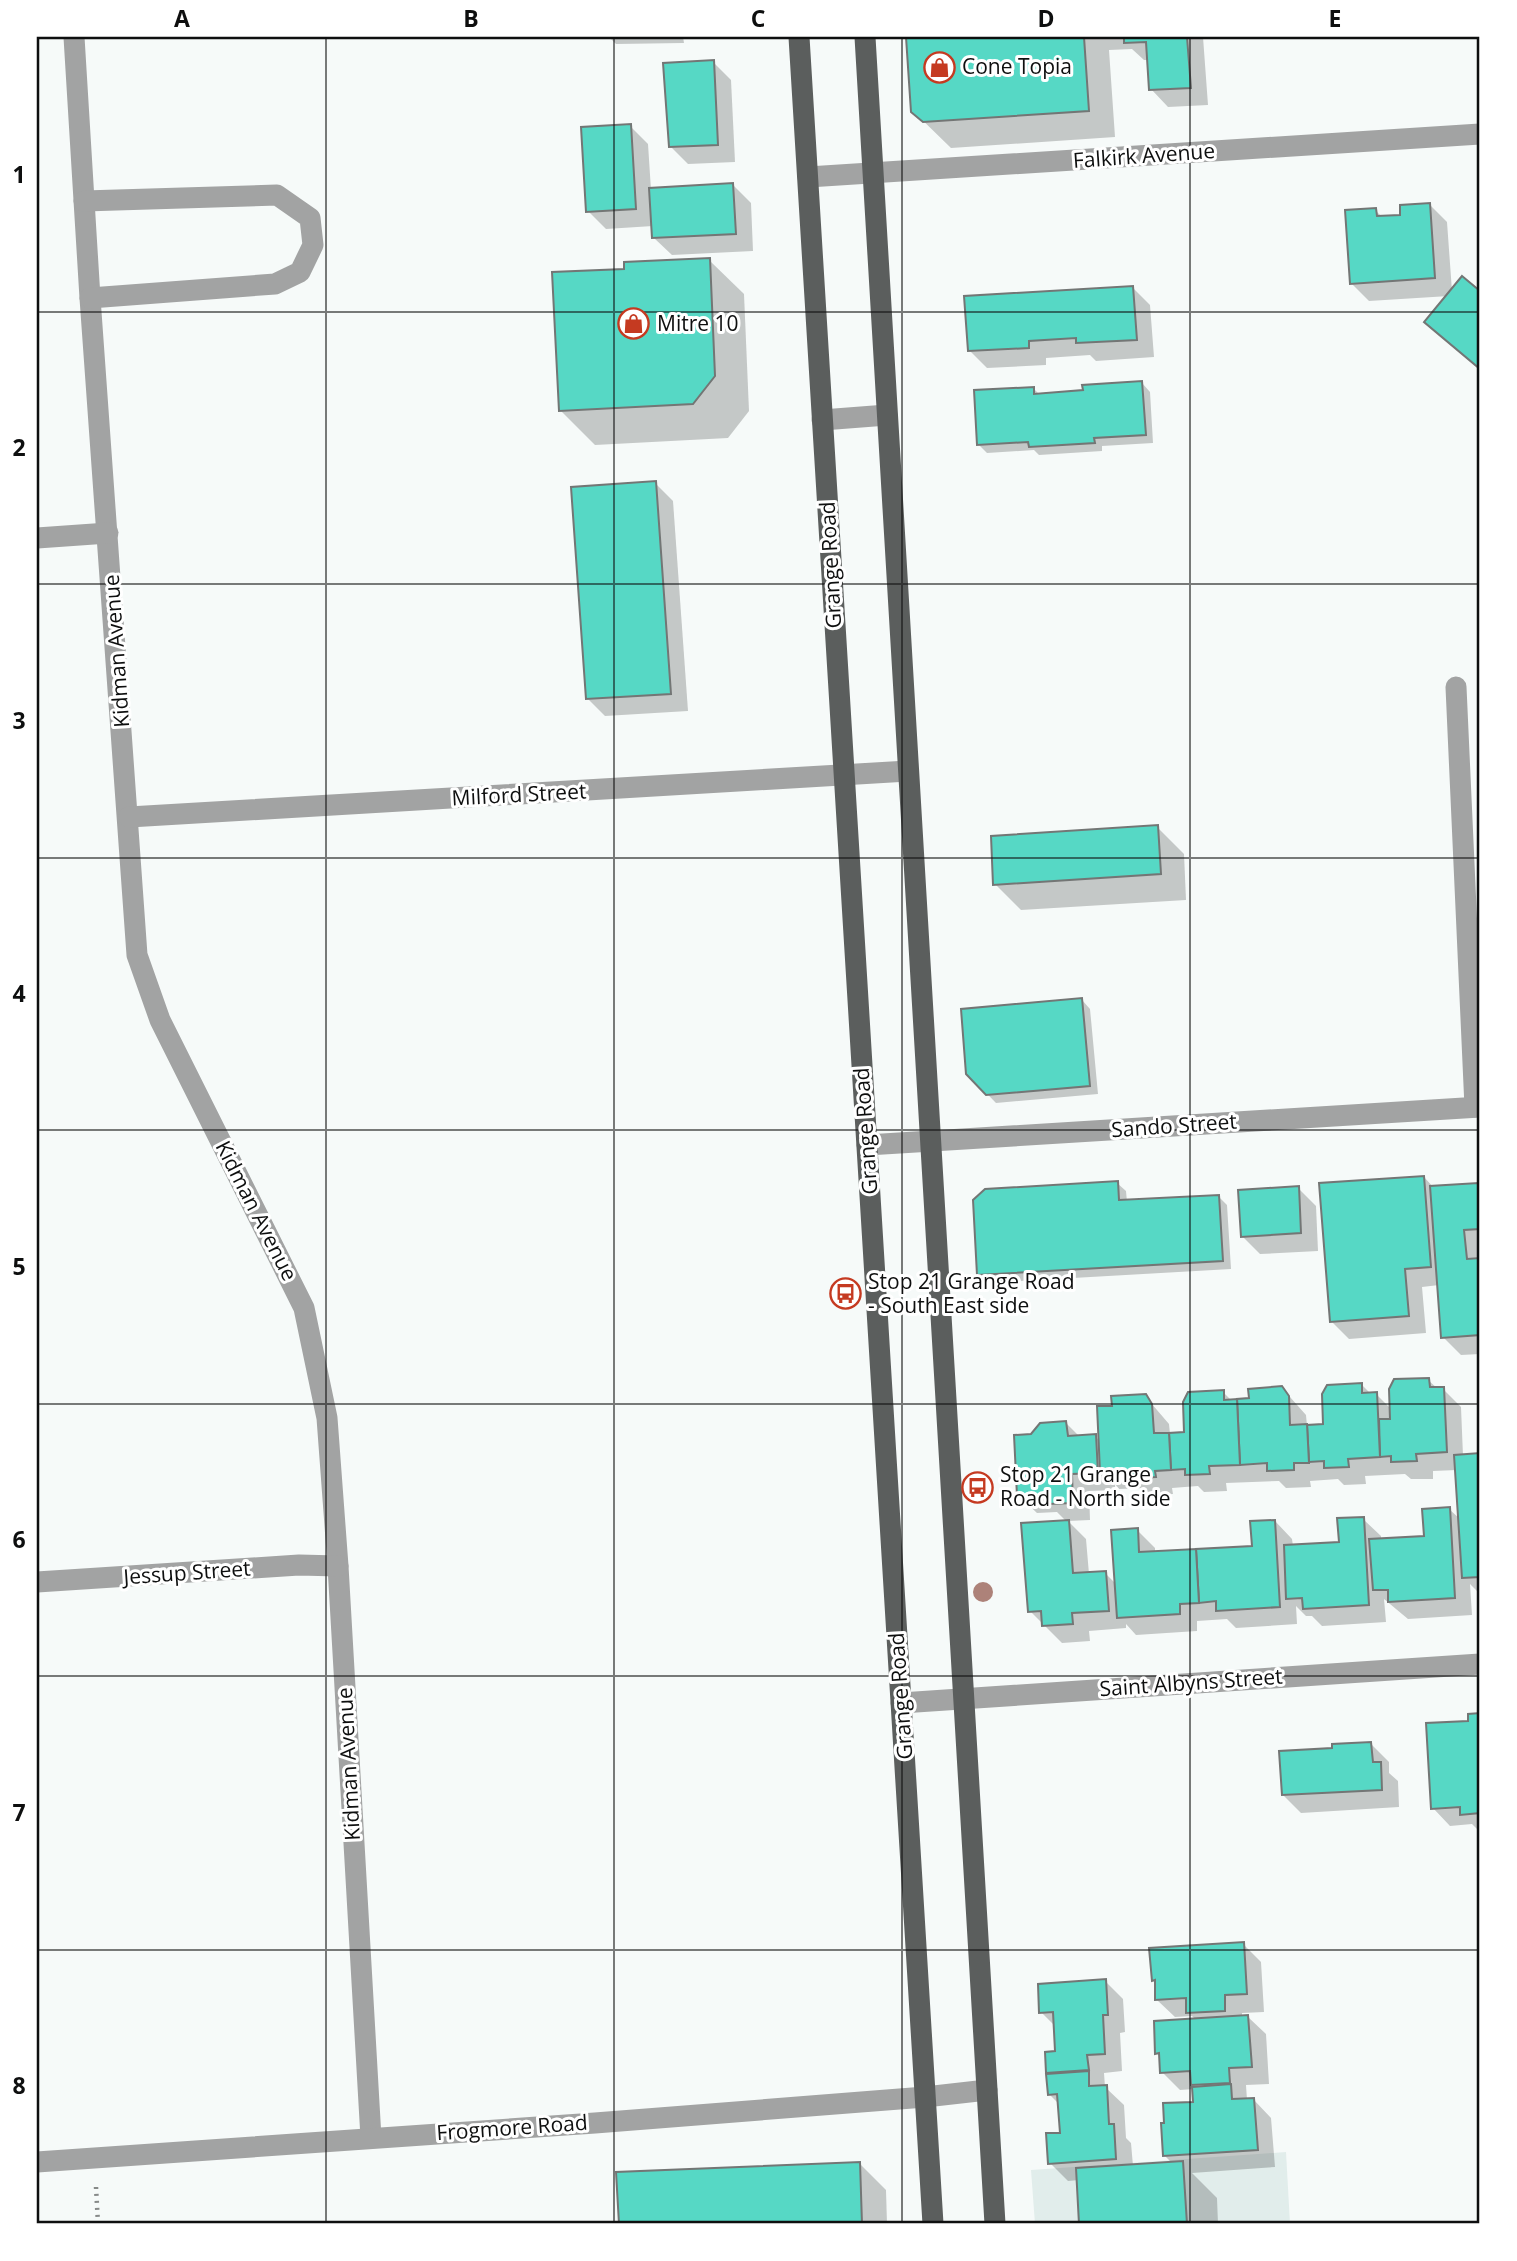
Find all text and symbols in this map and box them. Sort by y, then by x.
text: A [174,2,190,34]
text: B [463,2,479,34]
text: C [751,2,765,34]
text: D [1037,2,1055,34]
text: E [1329,2,1341,34]
shop icon: Cone Topia [922,50,956,84]
place label: Cone Topia [962,52,1072,80]
street label: Falkirk Avenue [1072,136,1216,174]
text: 1 [12,158,26,190]
shop icon: Mitre 10 [617,307,651,341]
place label: Mitre 10 [657,309,739,337]
text: 2 [12,431,26,463]
street label: Grange Road [813,501,847,629]
street label: Kidman Avenue [97,573,135,729]
text: 3 [12,704,26,736]
street label: Milford Street [451,776,587,812]
text: 4 [12,977,26,1009]
street label: Grange Road [847,1067,883,1195]
street label: Sando Street [1110,1107,1238,1143]
street label: Kidman Avenue [210,1136,304,1285]
text: 5 [12,1250,26,1282]
place label: Stop 21 Grange Road - South East side [868,1267,1075,1319]
bus stop icon: Stop 21 Grange Road - South East side [828,1277,862,1311]
place label: Stop 21 Grange Road - North side [1000,1460,1171,1512]
bus stop icon: Stop 21 Grange Road - North side [960,1470,994,1504]
text: 6 [12,1523,26,1555]
street label: Jessup Street [120,1554,251,1591]
street label: Grange Road [882,1632,918,1760]
street label: Saint Albyns Street [1099,1662,1283,1702]
street label: Kidman Avenue [330,1687,366,1841]
text: 7 [12,1796,26,1828]
text: 8 [12,2069,26,2101]
street label: Frogmore Road [435,2108,588,2146]

